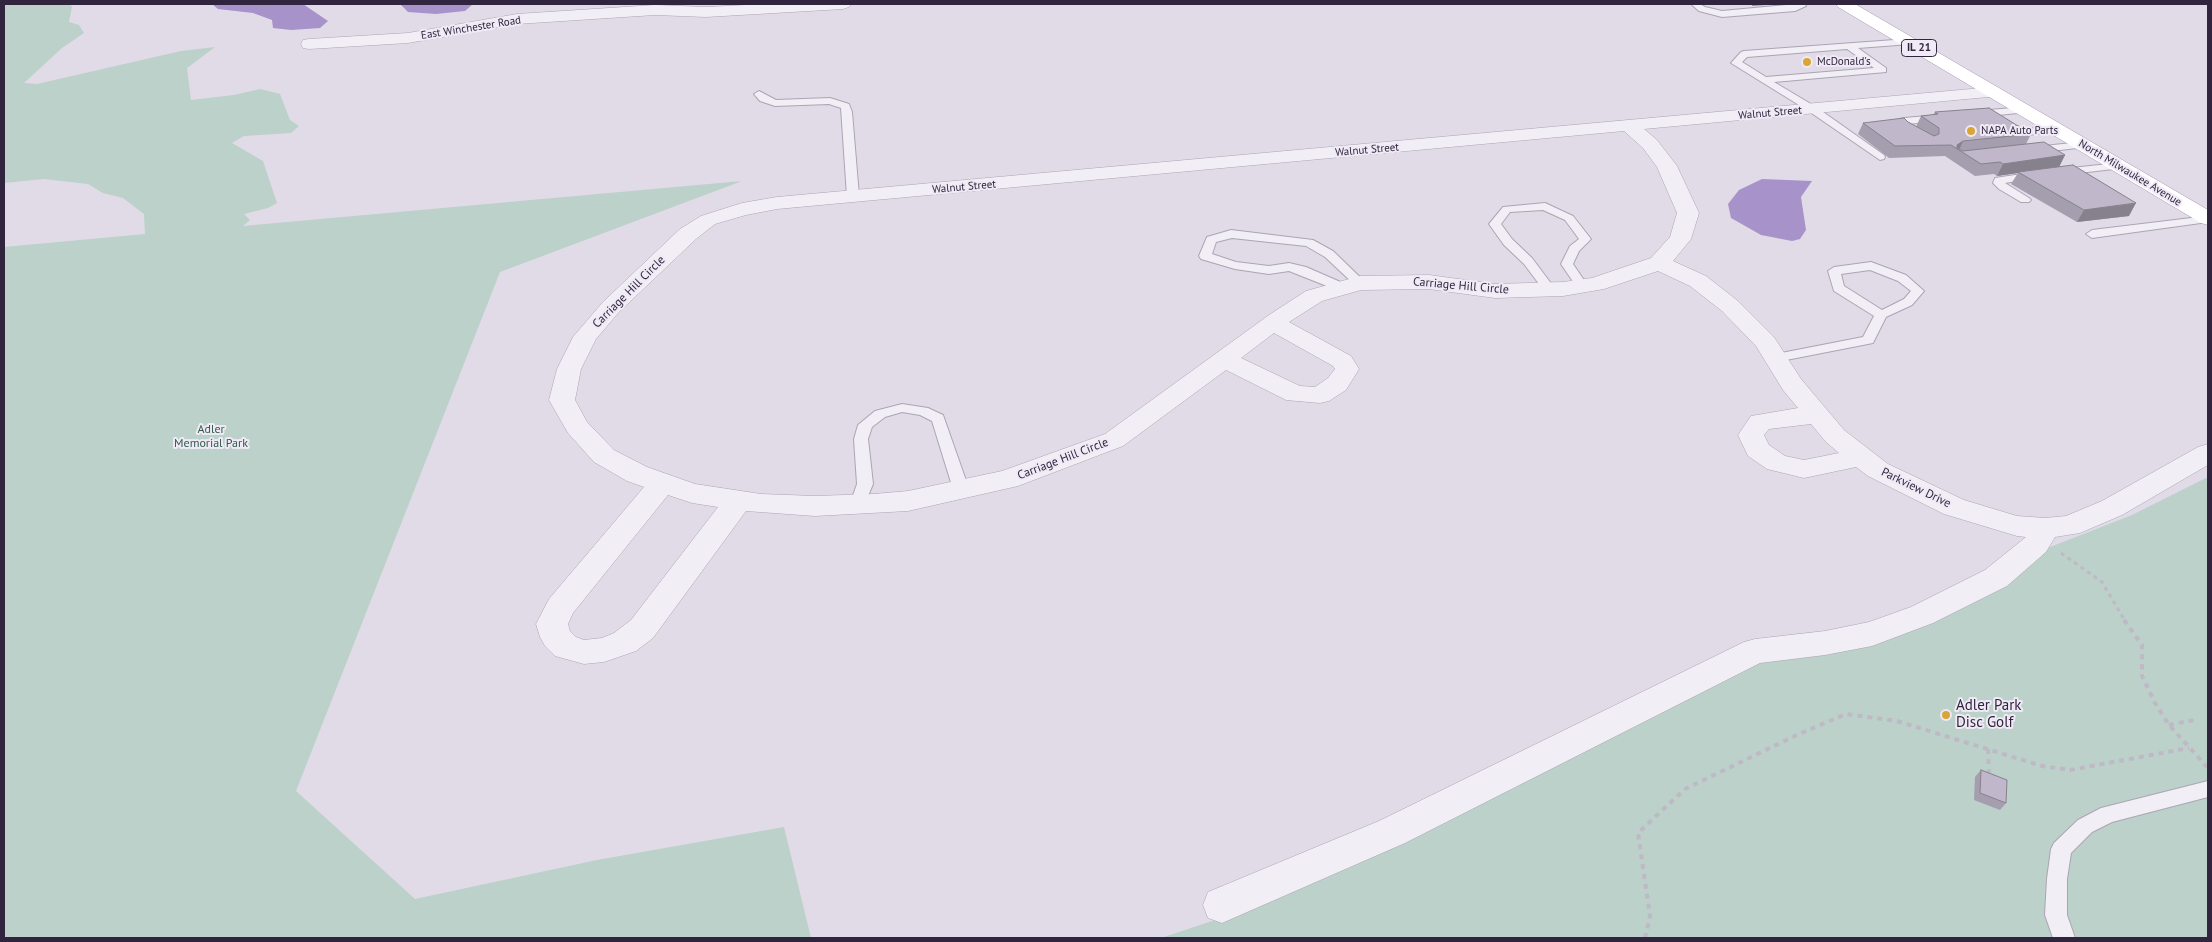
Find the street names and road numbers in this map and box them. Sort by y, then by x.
street label: East Winchester Road [420,14,522,42]
road number: IL 21 [1902,40,1936,56]
street label: Walnut Street [1738,104,1802,122]
street label: North Milwaukee Avenue [2076,137,2184,209]
street label: Walnut Street [1335,141,1399,159]
street label: Walnut Street [932,178,996,196]
street label: Carriage Hill Circle [590,253,668,331]
street label: Carriage Hill Circle [1412,275,1510,297]
street label: Carriage Hill Circle [1015,435,1111,483]
street label: Parkview Drive [1879,465,1953,511]

